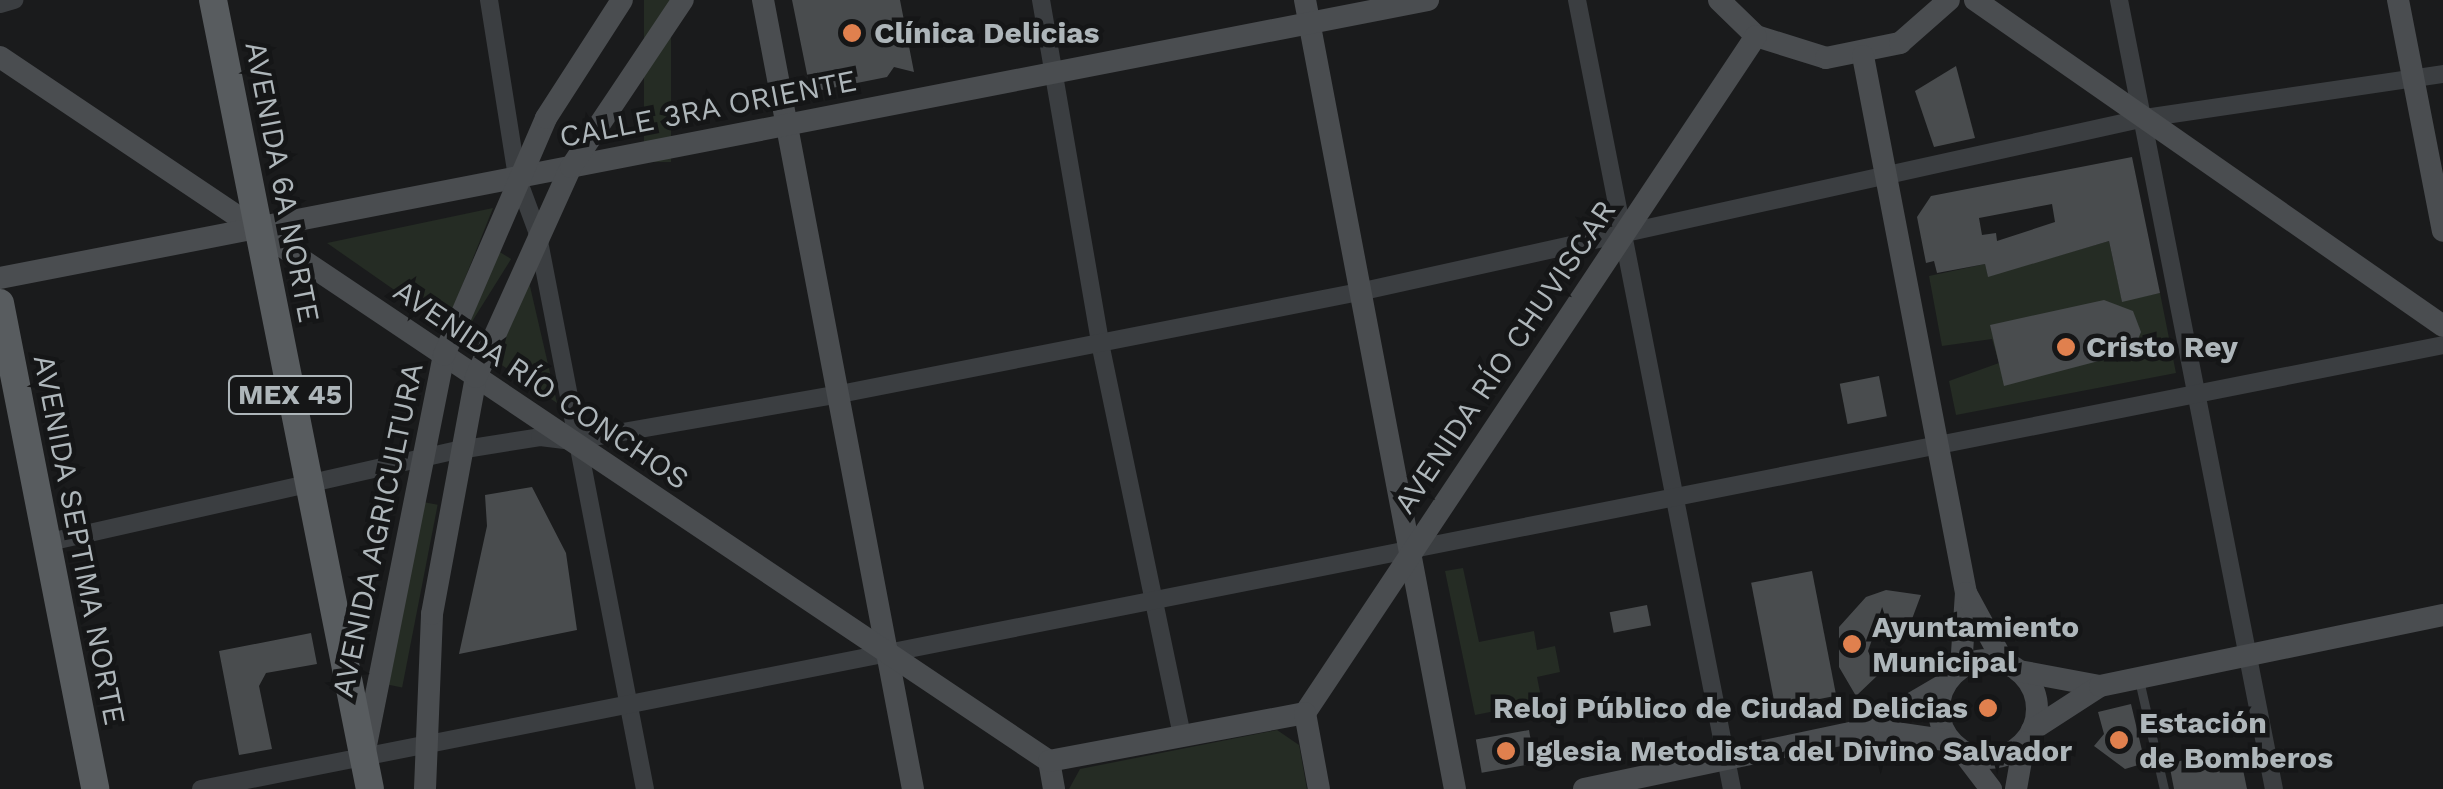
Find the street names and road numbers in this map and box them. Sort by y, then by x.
street label: AVENIDA 6A NORTE [237,37,327,327]
street label: CALLE 3RA ORIENTE [556,62,860,156]
street label: AVENIDA RÍO CHUVISCAR [1386,193,1624,521]
street label: AVENIDA RÍO CONCHOS [386,272,696,498]
street label: AVENIDA SEPTIMA NORTE [25,351,133,729]
street label: AVENIDA AGRICULTURA [325,358,431,702]
road number: MEX 45 [228,372,352,418]

